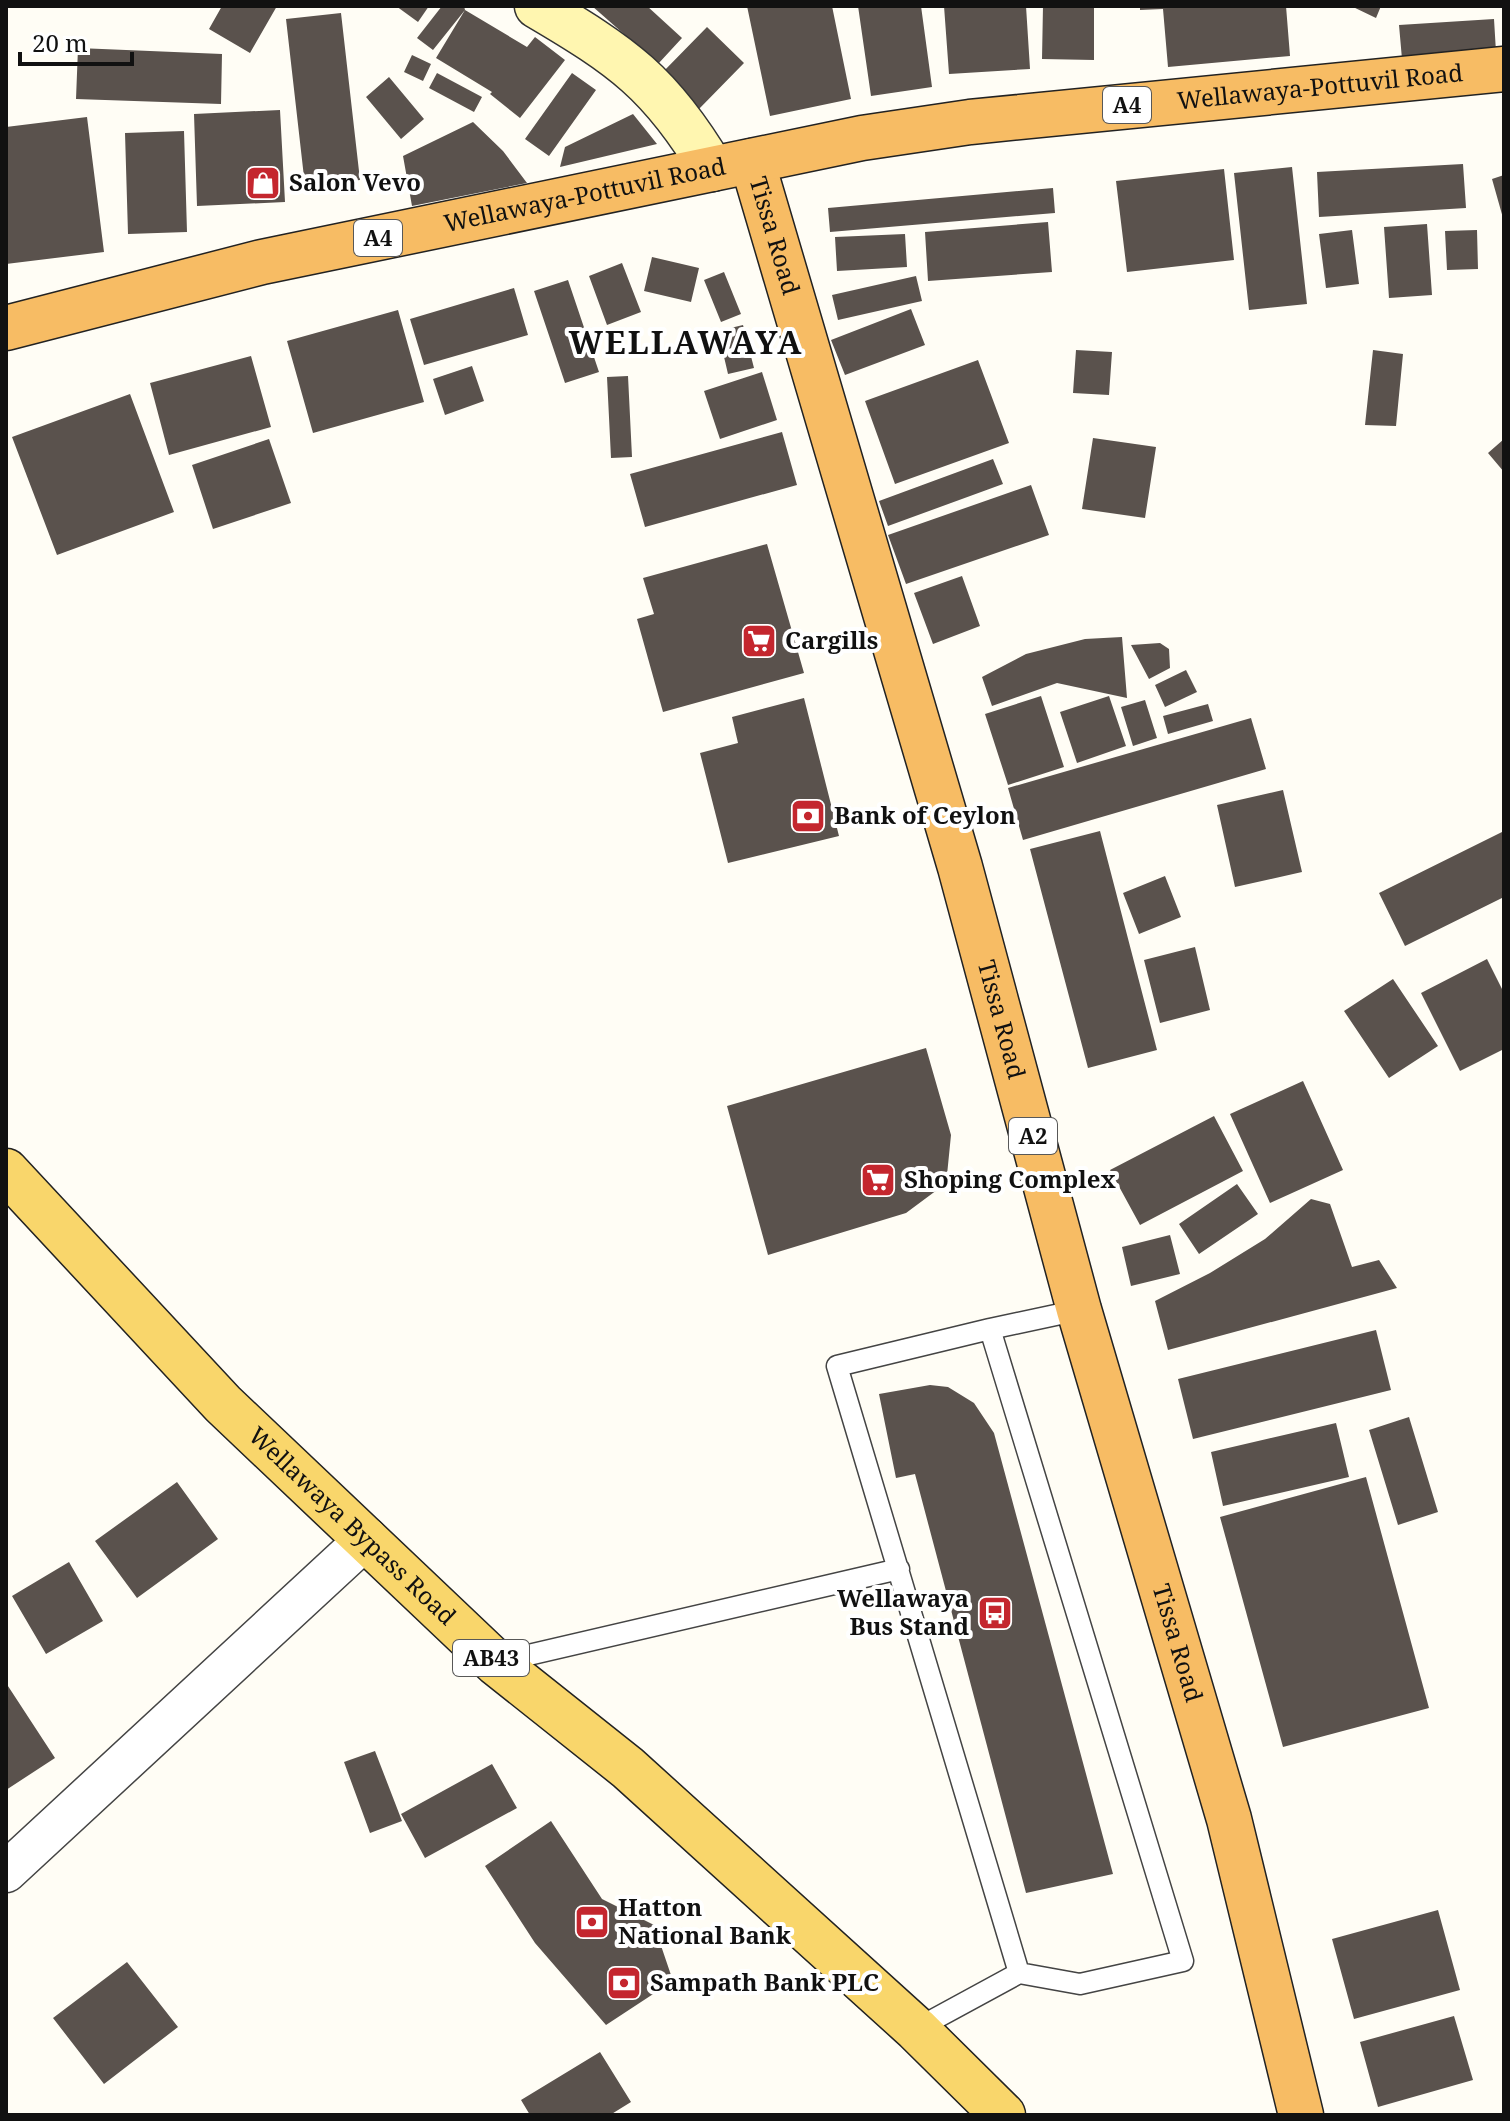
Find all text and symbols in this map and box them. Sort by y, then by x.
scale bar [20,16,132,66]
text: 20 m [32,26,88,59]
street label: Wellawaya-Pottuvil Road [1176,55,1465,116]
road number: A4 [1103,87,1151,123]
street label: Wellawaya-Pottuvil Road [441,149,729,239]
shop icon: Salon Vevo [244,164,282,202]
place label: Salon Vevo [289,165,421,198]
street label: Tissa Road [742,172,809,299]
road number: A4 [354,220,402,256]
district label: WELLAWAYA [569,320,803,363]
supermarket icon: Cargills [740,622,778,660]
place label: Cargills [785,623,878,656]
bank icon: Bank of Ceylon [789,797,827,835]
place label: Bank of Ceylon [834,798,1016,831]
street label: Tissa Road [971,956,1034,1082]
road number: A2 [1009,1118,1057,1154]
supermarket icon: Shoping Complex [859,1161,897,1199]
place label: Shoping Complex [904,1162,1116,1195]
street label: Wellawaya Bypass Road [242,1419,464,1632]
street label: Tissa Road [1146,1580,1212,1706]
place label: Wellawaya Bus Stand [837,1581,969,1642]
bus stop icon: Wellawaya Bus Stand [976,1594,1014,1632]
road number: AB43 [453,1640,529,1676]
place label: Hatton National Bank [618,1890,792,1951]
bank icon: Hatton National Bank [573,1903,611,1941]
bank icon: Sampath Bank PLC [605,1964,643,2002]
place label: Sampath Bank PLC [650,1965,879,1998]

